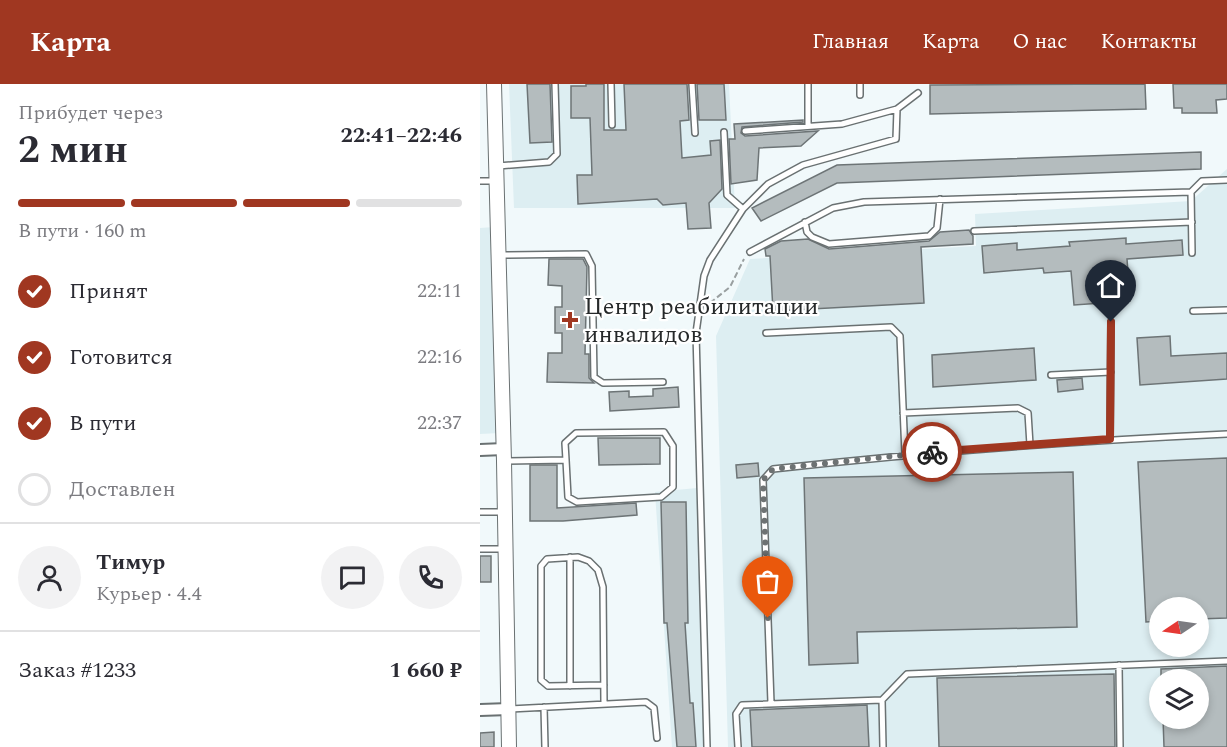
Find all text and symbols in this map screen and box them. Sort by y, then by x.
text: Карта [30,21,111,64]
text: Главная [812,26,889,58]
text: Карта [922,26,979,58]
text: О нас [1012,26,1067,58]
text: Контакты [1100,26,1197,58]
text: Прибудет через [18,98,163,128]
text: 22:41–22:46 [340,119,462,152]
text: 2 мин [18,121,128,180]
text: В пути · 160 m [18,216,146,246]
pin [1085,260,1136,322]
icon: home [1094,269,1127,302]
icon: check [18,275,51,308]
text: Принят [69,275,148,308]
text: 22:11 [417,276,462,306]
place label: Центр реабилитации инвалидов [584,289,819,353]
marker: Центр реабилитации инвалидов [561,311,579,329]
icon: check [18,341,51,374]
text: Готовится [69,341,173,374]
text: 22:16 [417,342,462,372]
icon: check [18,407,51,440]
text: В пути [69,407,136,440]
text: 22:37 [417,408,462,438]
courier [902,422,962,482]
icon: bike [916,436,949,469]
text: Доставлен [69,473,176,506]
button: person [18,546,81,609]
text: Тимур [96,546,165,579]
button: chat [321,546,384,609]
button: phone [399,546,462,609]
pin [742,556,793,618]
icon: bag [751,565,784,598]
text: Курьер · 4.4 [96,579,202,609]
north arrow [1149,597,1209,657]
map controls [1149,597,1209,729]
text: Заказ #1233 [18,654,136,687]
text: 1 660 ₽ [389,654,462,687]
button: layers [1149,669,1209,729]

